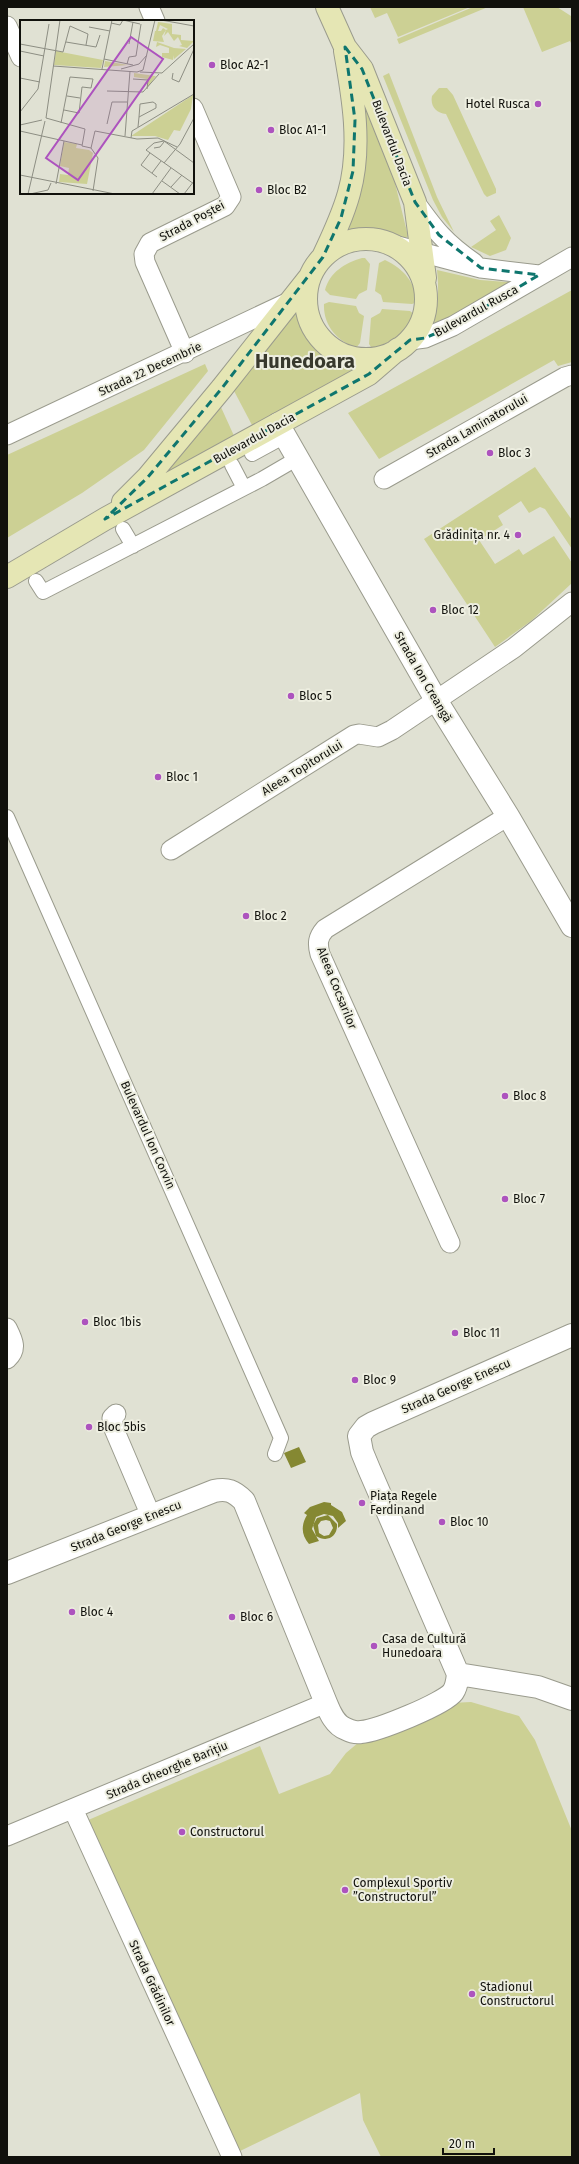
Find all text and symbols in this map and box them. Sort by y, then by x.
inset map [20,20,194,194]
place label: Bloc A2-1 [220,58,269,72]
marker: Bloc A2-1 [207,60,217,70]
place label: Hotel Rusca [465,97,530,111]
street label: Bulevardul Dacia [369,98,415,188]
marker: Hotel Rusca [533,99,543,109]
place label: Bloc A1-1 [279,123,326,137]
marker: Bloc A1-1 [266,125,276,135]
place label: Bloc B2 [267,183,307,197]
marker: Bloc B2 [254,185,264,195]
street label: Strada Poștei [157,198,227,245]
street label: Bulevardul Rusca [432,282,520,340]
street label: Strada 22 Decembrie [96,339,204,399]
district label: Hunedoara [255,349,355,373]
street label: Strada Laminatorului [424,391,530,461]
street label: Bulevardul Dacia [211,410,297,466]
place label: Bloc 3 [498,446,531,460]
marker: Bloc 3 [485,448,495,458]
place label: Grădinița nr. 4 [434,528,511,543]
marker: Grădinița nr. 4 [513,530,523,540]
place label: Bloc 12 [441,603,479,617]
marker: Bloc 12 [428,605,438,615]
street label: Strada Ion Creangă [391,629,455,725]
place label: Bloc 5 [299,689,332,703]
marker: Bloc 5 [286,691,296,701]
street label: Aleea Topitorului [259,737,345,799]
place label: Bloc 1 [166,770,198,784]
marker: Bloc 1 [153,772,163,782]
place label: Bloc 2 [254,909,287,923]
marker: Bloc 2 [241,911,251,921]
street label: Aleea Cocsarilor [314,945,360,1031]
street label: Bulevardul Ion Corvin [118,1079,178,1191]
place label: Bloc 8 [513,1089,547,1103]
marker: Bloc 8 [500,1091,510,1101]
place label: Bloc 7 [513,1192,545,1206]
marker: Bloc 7 [500,1194,510,1204]
place label: Bloc 1bis [93,1315,141,1329]
marker: Bloc 1bis [80,1317,90,1327]
place label: Bloc 11 [463,1326,500,1340]
marker: Bloc 11 [450,1328,460,1338]
street label: Strada George Enescu [399,1356,513,1416]
place label: Bloc 9 [363,1373,396,1387]
marker: Bloc 9 [350,1375,360,1385]
place label: Bloc 5bis [97,1420,146,1434]
marker: Bloc 5bis [84,1422,94,1432]
place label: Piața Regele Ferdinand [370,1489,437,1517]
street label: Strada George Enescu [69,1497,183,1555]
marker: Piața Regele Ferdinand [357,1498,367,1508]
place label: Bloc 10 [450,1515,489,1529]
marker: Bloc 10 [437,1517,447,1527]
place label: Bloc 4 [80,1605,114,1619]
marker: Bloc 4 [67,1607,77,1617]
place label: Bloc 6 [240,1610,273,1624]
marker: Bloc 6 [227,1612,237,1622]
place label: Casa de Cultură Hunedoara [382,1632,466,1660]
marker: Casa de Cultură Hunedoara [369,1641,379,1651]
street label: Strada Gheorghe Barițiu [104,1738,230,1803]
place label: Constructorul [190,1825,265,1839]
marker: Constructorul [177,1827,187,1837]
place label: Complexul Sportiv ”Constructorul” [353,1876,452,1904]
marker: Complexul Sportiv ”Constructorul” [340,1885,350,1895]
street label: Strada Grădinilor [126,1938,178,2028]
place label: Stadionul Constructorul [480,1980,555,2008]
marker: Stadionul Constructorul [467,1989,477,1999]
scale bar [443,2130,494,2156]
text: 20 m [449,2137,475,2151]

